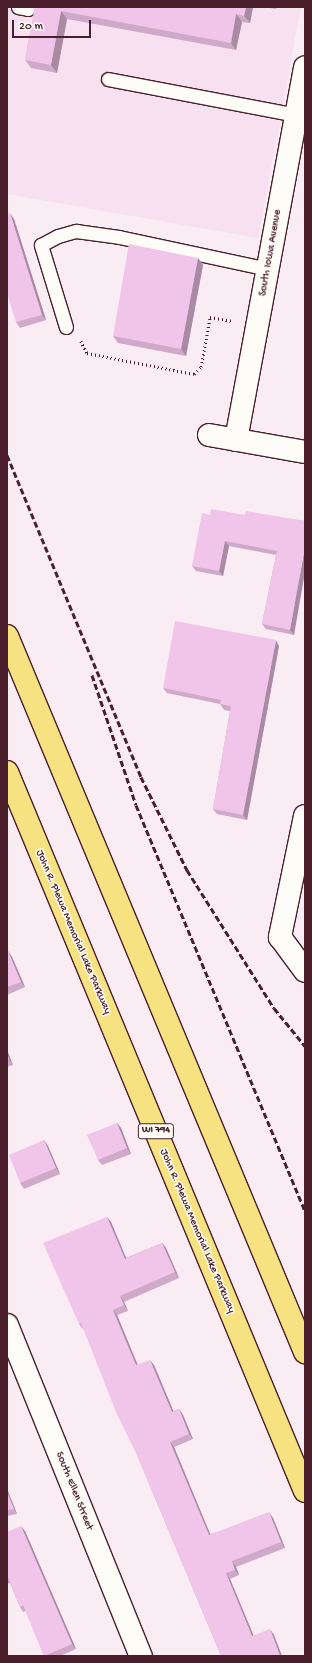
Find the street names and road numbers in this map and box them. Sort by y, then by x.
street label: South Iowa Avenue [257,209,285,297]
street label: John R. Plewa Memorial Lake Parkway [32,848,114,1016]
road number: WI 794 [137,1123,175,1139]
street label: John R. Plewa Memorial Lake Parkway [156,1147,238,1315]
street label: South Ellen Street [52,1450,96,1532]

